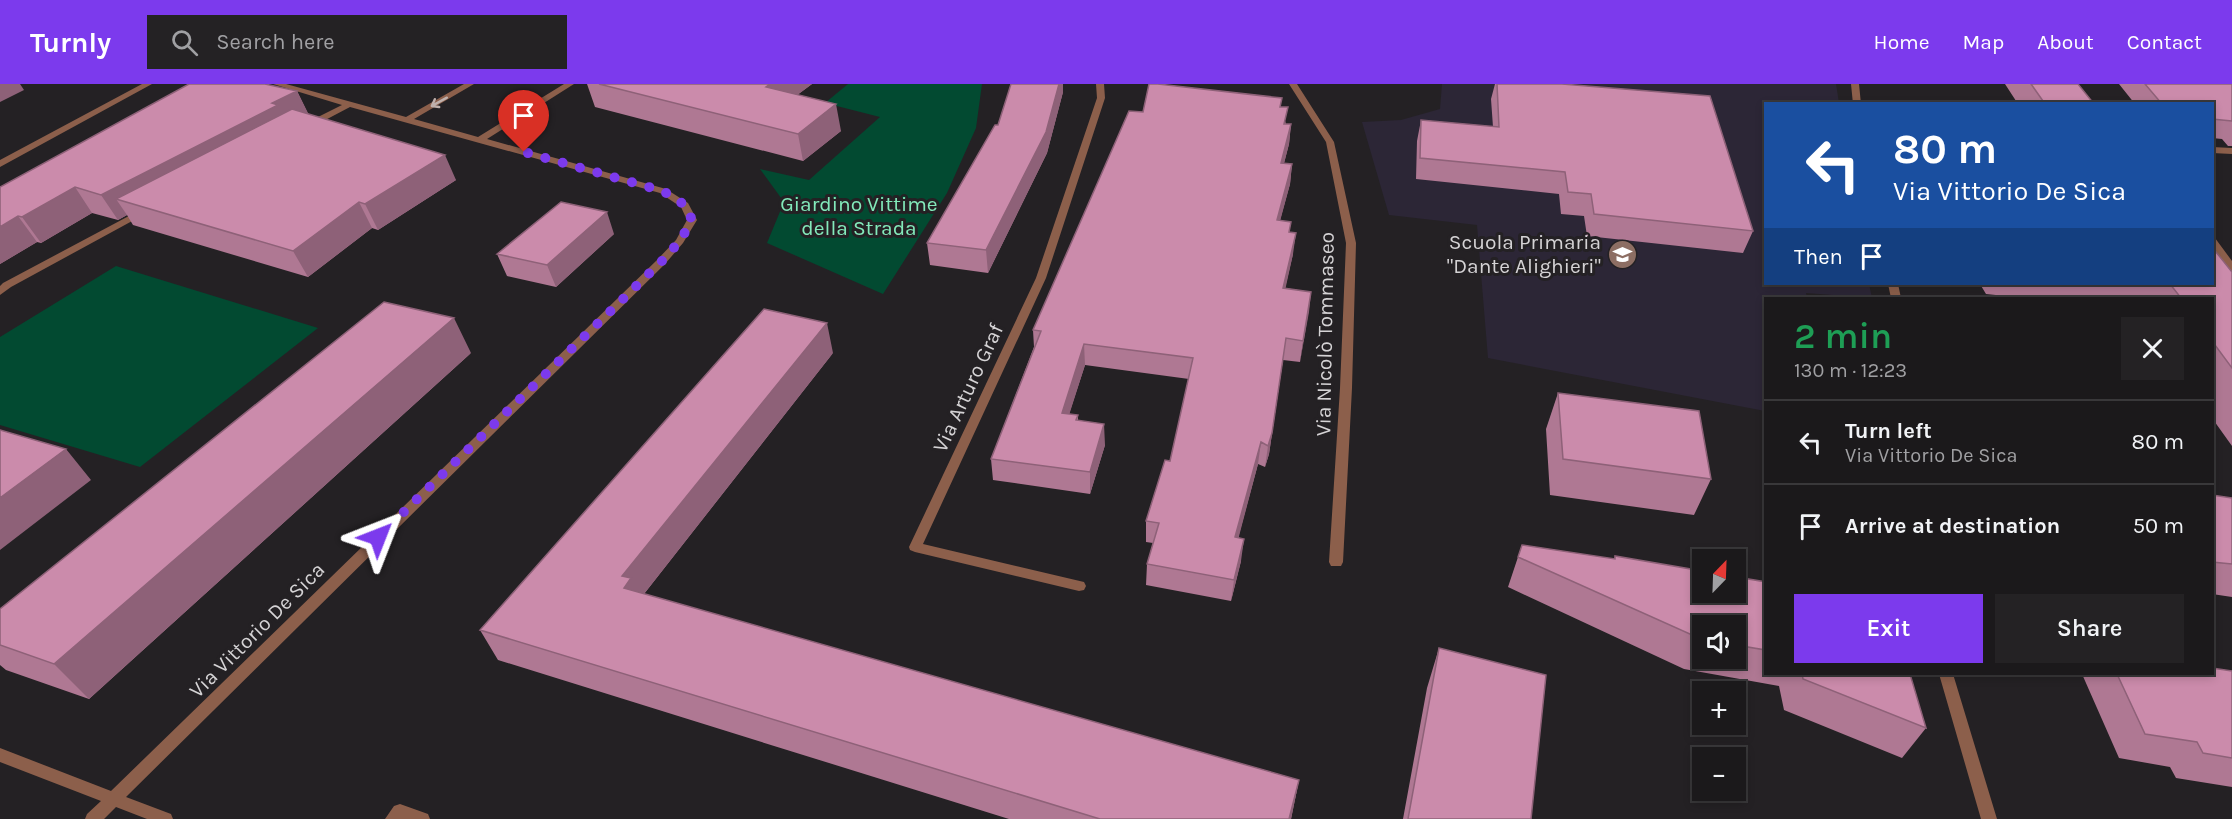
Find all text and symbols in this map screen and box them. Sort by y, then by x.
search box [147,15,567,69]
text: Turnly [30,26,111,59]
icon: search [168,26,201,59]
text: Search here [216,29,335,55]
text: Home [1874,30,1930,54]
text: Map [1963,30,2004,54]
text: About [2037,30,2094,54]
text: Contact [2127,30,2202,54]
pin [498,90,549,152]
one-way arrow [430,97,448,108]
icon: arrive [507,99,540,132]
text: 80 m [1893,124,1997,174]
icon: left [1794,126,1872,204]
text: Via Vittorio De Sica [1893,175,2126,207]
park label: Giardino Vittime della Strada [780,192,938,240]
place label: Scuola Primaria "Dante Alighieri" [1447,230,1601,278]
street label: Via Nicolò Tommaseo [1311,232,1339,436]
school or university icon: Scuola Primaria "Dante Alighieri" [1606,238,1638,270]
icon: arrive [1855,240,1888,273]
text: Then [1794,244,1843,270]
text: 2 min [1794,315,1892,357]
button: close [2121,317,2184,380]
street label: Via Arturo Graf [928,319,1009,456]
text: 130 m · 12:23 [1794,359,1907,382]
text: Turn left [1845,418,1932,444]
icon: left [1794,426,1827,459]
text: 80 m [2132,429,2184,455]
text: Via Vittorio De Sica [1845,444,2018,467]
position arrow [346,505,410,569]
icon: arrive [1794,510,1827,543]
text: Arrive at destination [1845,513,2060,539]
text: 50 m [2133,513,2184,539]
north arrow [1692,549,1746,603]
map controls [1692,549,1746,801]
street label: Via Vittorio De Sica [184,557,330,703]
button: Exit [1794,594,1983,663]
button: Share [1995,594,2184,663]
button: sound [1692,615,1746,669]
button: + [1692,681,1746,735]
button: − [1692,747,1746,801]

